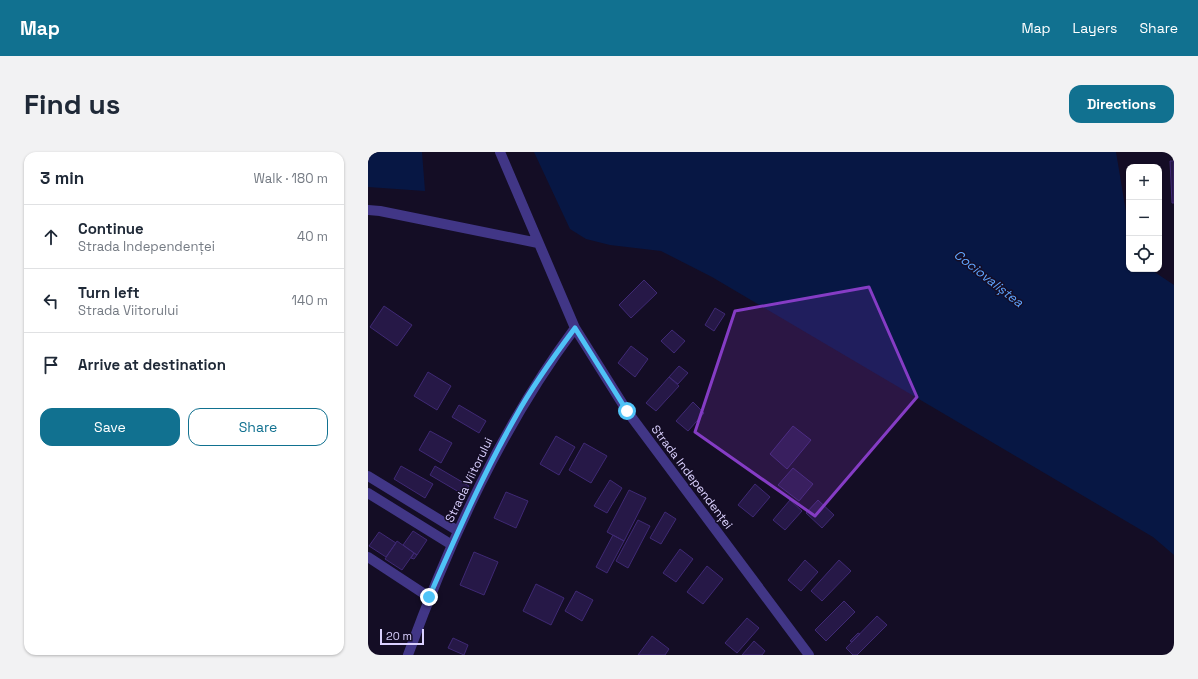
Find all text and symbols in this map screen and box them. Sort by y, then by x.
text: Map [20,16,60,41]
text: Map [1021,19,1051,37]
text: Layers [1073,19,1117,37]
text: Share [1139,19,1178,37]
button: Directions [1069,85,1174,123]
text: Find us [24,86,121,122]
map controls [1126,164,1162,272]
button: + [1126,164,1162,200]
text: 3 min [40,167,84,189]
text: Walk · 180 m [254,170,328,187]
button: − [1126,200,1162,236]
text: Continue [78,219,144,238]
icon: ahead [40,226,62,248]
text: 40 m [297,228,328,245]
button: locate [1126,236,1162,272]
text: Strada Independenței [78,238,215,255]
water label: Cociovaliștea [951,246,1027,311]
text: Turn left [78,283,140,302]
icon: left [40,290,62,312]
text: 140 m [292,292,328,309]
text: Strada Viitorului [78,302,178,319]
icon: arrive [40,354,62,376]
text: Arrive at destination [78,355,226,374]
route start [618,402,636,420]
button: Save [40,408,180,446]
button: Share [188,408,328,446]
street label: Strada Independenței [648,422,736,532]
street label: Strada Viitorului [442,435,497,525]
route end [420,588,438,606]
scale bar [380,627,424,646]
text: 20 m [386,629,412,643]

